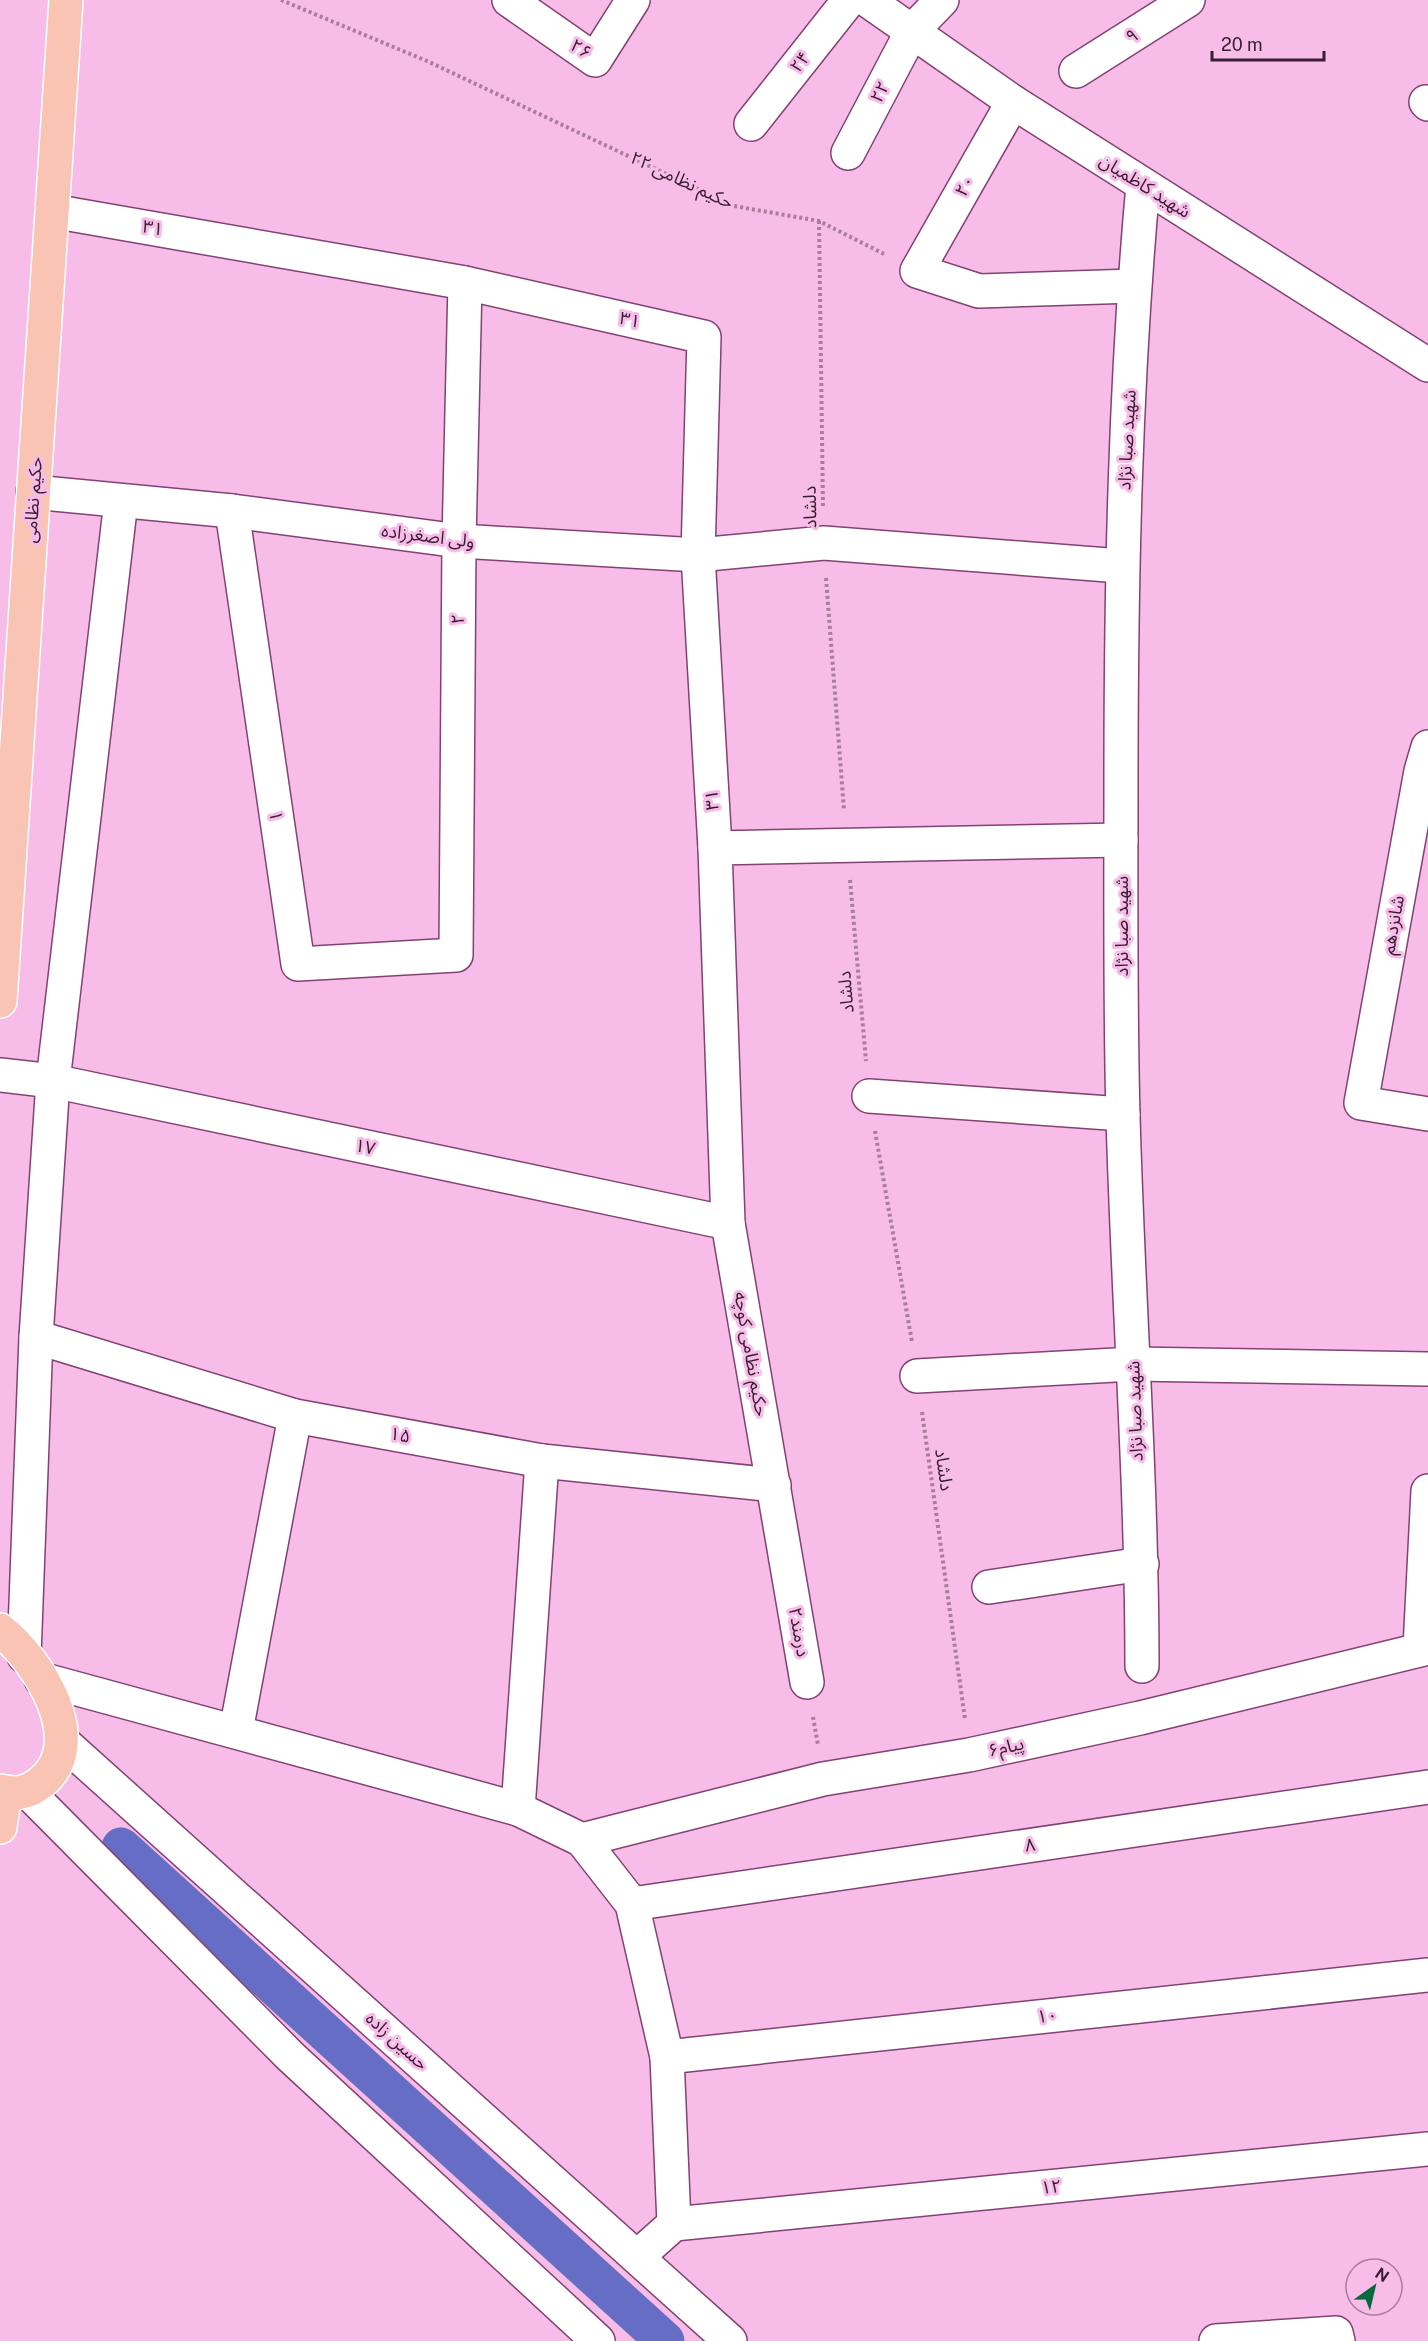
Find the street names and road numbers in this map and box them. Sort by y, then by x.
street label: ۹ [1122,24,1142,47]
street label: ۲۶ [567,34,595,63]
street label: ۲۴ [785,47,814,76]
street label: ۲۲ [865,78,894,106]
street label: ۲۲ حکیم نظامی [626,146,737,215]
street label: شهید کاظمیان [1095,149,1195,223]
street label: ۲۰ [950,172,979,200]
street label: ۳۱ [141,215,165,240]
street label: ۳۱ [618,307,643,332]
street label: شهید صبا نژاد [1113,389,1141,491]
street label: حکیم نظامی [19,456,49,544]
street label: دلشاد [799,486,820,528]
street label: ولی اصغرزاده [380,519,476,553]
street label: ۲ [447,614,468,624]
street label: ۳۱ [700,789,723,811]
street label: ۱ [265,809,288,822]
street label: شهید صبا نژاد [1111,876,1133,976]
street label: شانزدهم [1377,894,1411,957]
street label: دلشاد [833,970,858,1014]
street label: ۱۷ [353,1134,377,1159]
street label: حکیم نظامی کوچه [727,1290,773,1418]
street label: شهید صبا نژاد [1122,1360,1148,1462]
street label: ۱۵ [388,1422,412,1447]
street label: دلشاد [931,1447,958,1492]
street label: درمند۲ [784,1605,814,1659]
street label: ۶پیام [986,1732,1027,1765]
street label: ۸ [1023,1833,1036,1856]
street label: ۱۰ [1036,2004,1058,2027]
street label: حسین زاده [361,2007,433,2075]
street label: ۱۲ [1040,2175,1062,2198]

